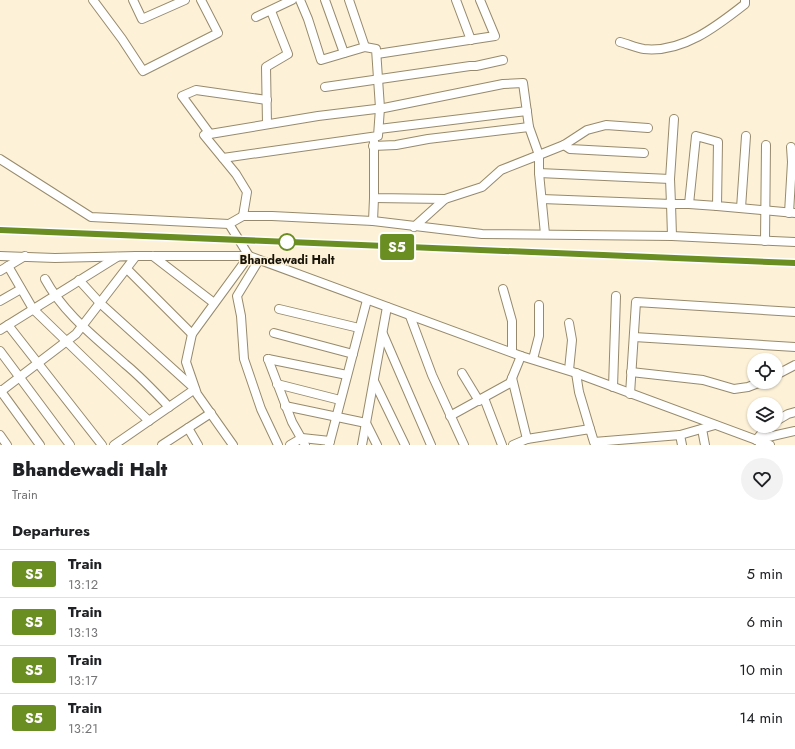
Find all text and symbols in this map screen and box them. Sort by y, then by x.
marker: Bhandewadi Halt [278,233,296,251]
line badge: S5 [379,234,415,260]
text: S5 [388,237,406,257]
place label: Bhandewadi Halt [239,251,335,269]
map controls [747,353,783,433]
button: locate [747,353,783,389]
button: layers [747,397,783,433]
text: Bhandewadi Halt [12,456,167,483]
button: heart [741,458,783,500]
text: Train [12,485,38,504]
text: Departures [12,520,90,542]
text: Train [68,553,102,575]
text: 5 min [747,563,783,585]
text: S5 [25,564,43,584]
text: 13:12 [68,575,98,594]
text: Train [68,601,102,623]
text: 6 min [746,611,783,633]
text: S5 [25,612,43,632]
text: 13:13 [68,623,98,642]
text: Train [68,649,102,671]
text: 10 min [739,659,783,681]
text: S5 [25,660,43,680]
text: 13:17 [68,671,98,690]
text: Train [68,697,102,719]
text: 14 min [740,707,783,729]
text: S5 [25,708,43,728]
text: 13:21 [68,719,98,738]

